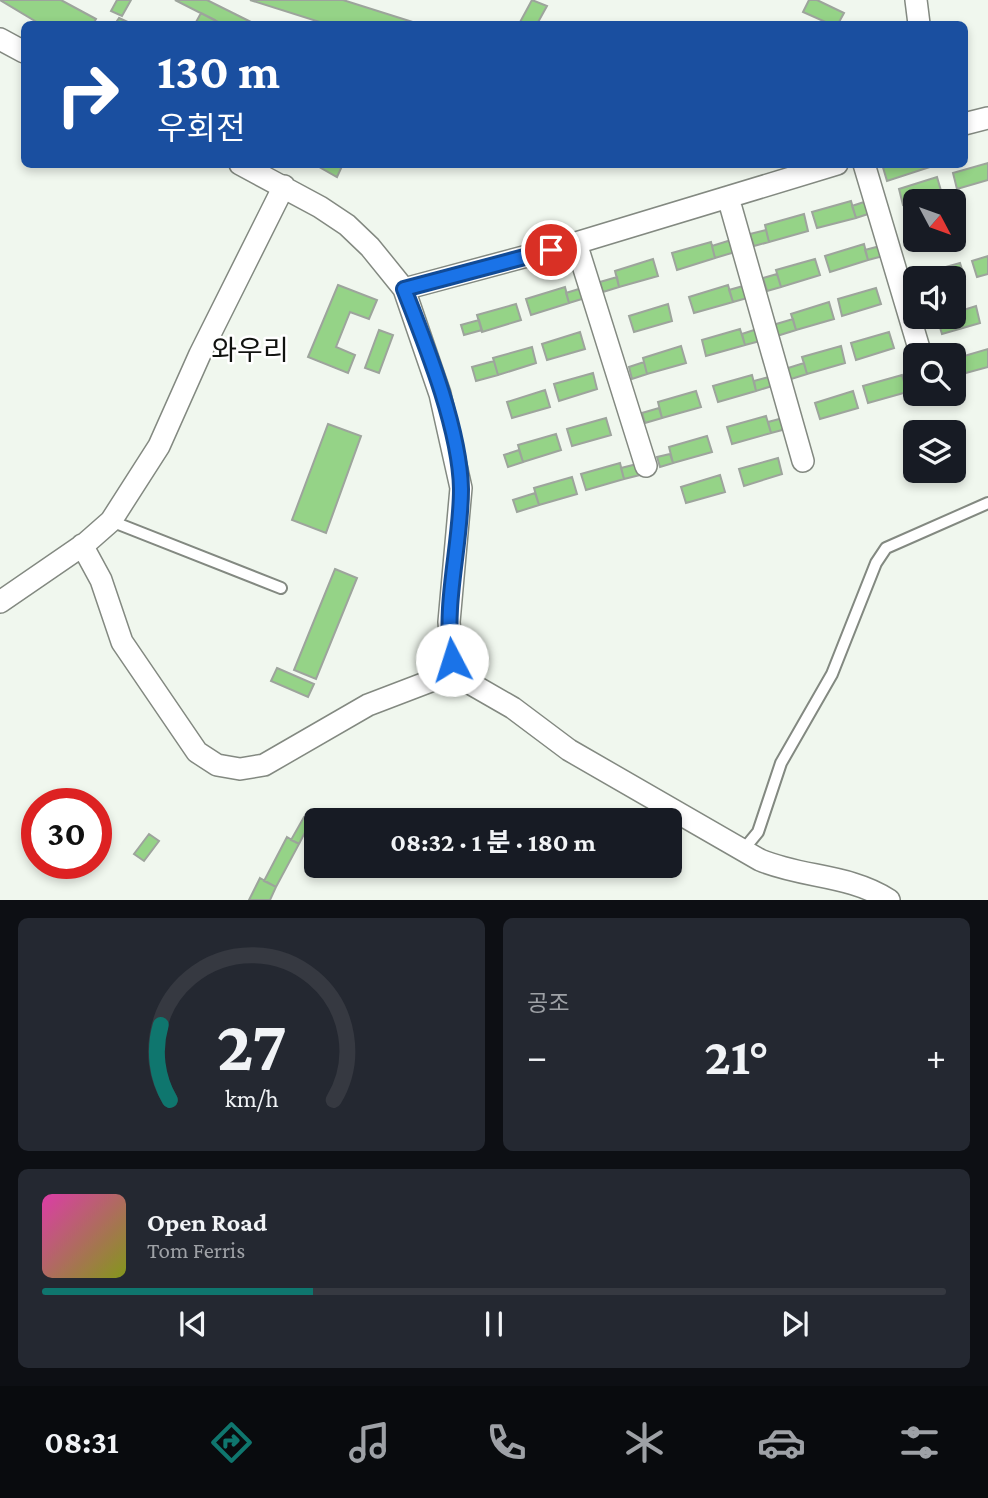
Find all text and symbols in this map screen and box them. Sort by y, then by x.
text: 130 m [157,44,280,99]
icon: right [42,49,133,140]
text: 우회전 [157,110,245,146]
north arrow [903,189,966,252]
map controls [903,189,966,483]
pin [521,220,581,280]
icon: arrive [532,231,570,269]
button: sound [903,266,966,329]
district label: 와우리 [211,335,289,366]
button: search [903,343,966,406]
button: layers [903,420,966,483]
position arrow [415,623,489,697]
speed limit sign: 30 [21,788,112,879]
text: 08:32 · 1 분 · 180 m [390,828,596,857]
text: 공조 [527,990,569,1016]
text: 27 [216,1006,287,1087]
text: 21° [704,1027,769,1085]
text: − [527,1035,547,1077]
text: + [926,1035,946,1077]
text: km/h [225,1085,278,1112]
text: Open Road [147,1208,267,1237]
text: Tom Ferris [147,1237,245,1263]
icon: previous [174,1305,212,1343]
icon: pause [475,1305,513,1343]
icon: next [776,1305,814,1343]
icon: directions [207,1418,256,1467]
icon: music [345,1418,394,1467]
icon: phone [482,1418,531,1467]
icon: climate [620,1418,669,1467]
icon: car [757,1418,806,1467]
icon: filters [895,1418,944,1467]
text: 08:31 [44,1424,119,1460]

